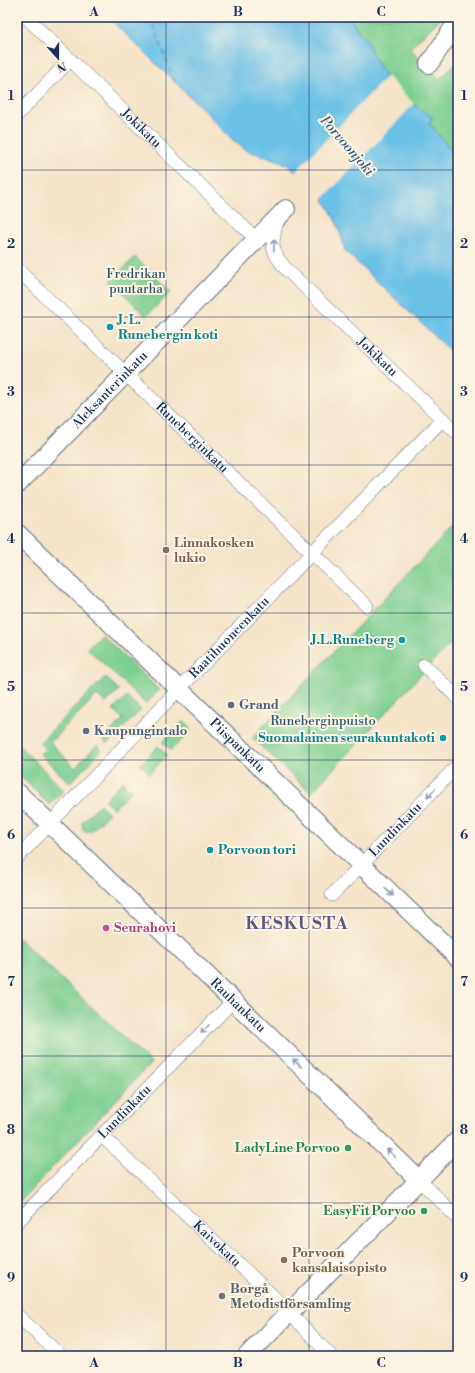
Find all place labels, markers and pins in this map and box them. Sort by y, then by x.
place label: J. L. Runebergin koti [116,312,218,343]
marker: J. L. Runebergin koti [105,322,115,332]
place label: Linnakosken lukio [174,535,254,566]
marker: Linnakosken lukio [161,545,171,555]
place label: J.L.Runeberg [309,632,395,648]
marker: J.L.Runeberg [397,635,407,645]
place label: Grand [239,697,279,713]
marker: Grand [226,700,236,710]
place label: Kaupungintalo [94,723,188,739]
marker: Kaupungintalo [81,726,91,736]
place label: Suomalainen seurakuntakoti [258,730,435,746]
marker: Suomalainen seurakuntakoti [438,733,448,743]
place label: Porvoon tori [218,842,296,858]
marker: Porvoon tori [205,845,215,855]
place label: Seurahovi [114,920,176,936]
marker: Seurahovi [101,923,111,933]
place label: LadyLine Porvoo [235,1140,340,1156]
marker: LadyLine Porvoo [343,1143,353,1153]
place label: EasyFit Porvoo [323,1203,416,1219]
marker: EasyFit Porvoo [419,1206,429,1216]
place label: Porvoon kansalaisopisto [292,1245,387,1276]
marker: Porvoon kansalaisopisto [279,1255,289,1265]
place label: Borgå Metodistförsamling [230,1281,352,1312]
marker: Borgå Metodistförsamling [217,1291,227,1301]

